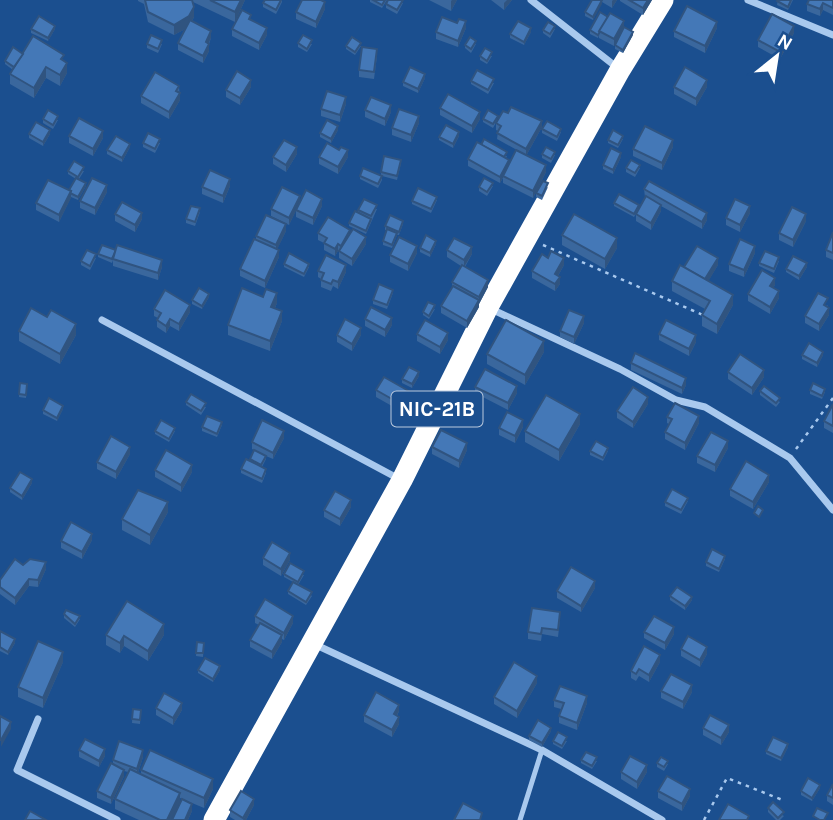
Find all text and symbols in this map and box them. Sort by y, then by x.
north arrow [742,21,812,91]
text: N [774,29,796,55]
road number: NIC-21B [392,392,482,426]

